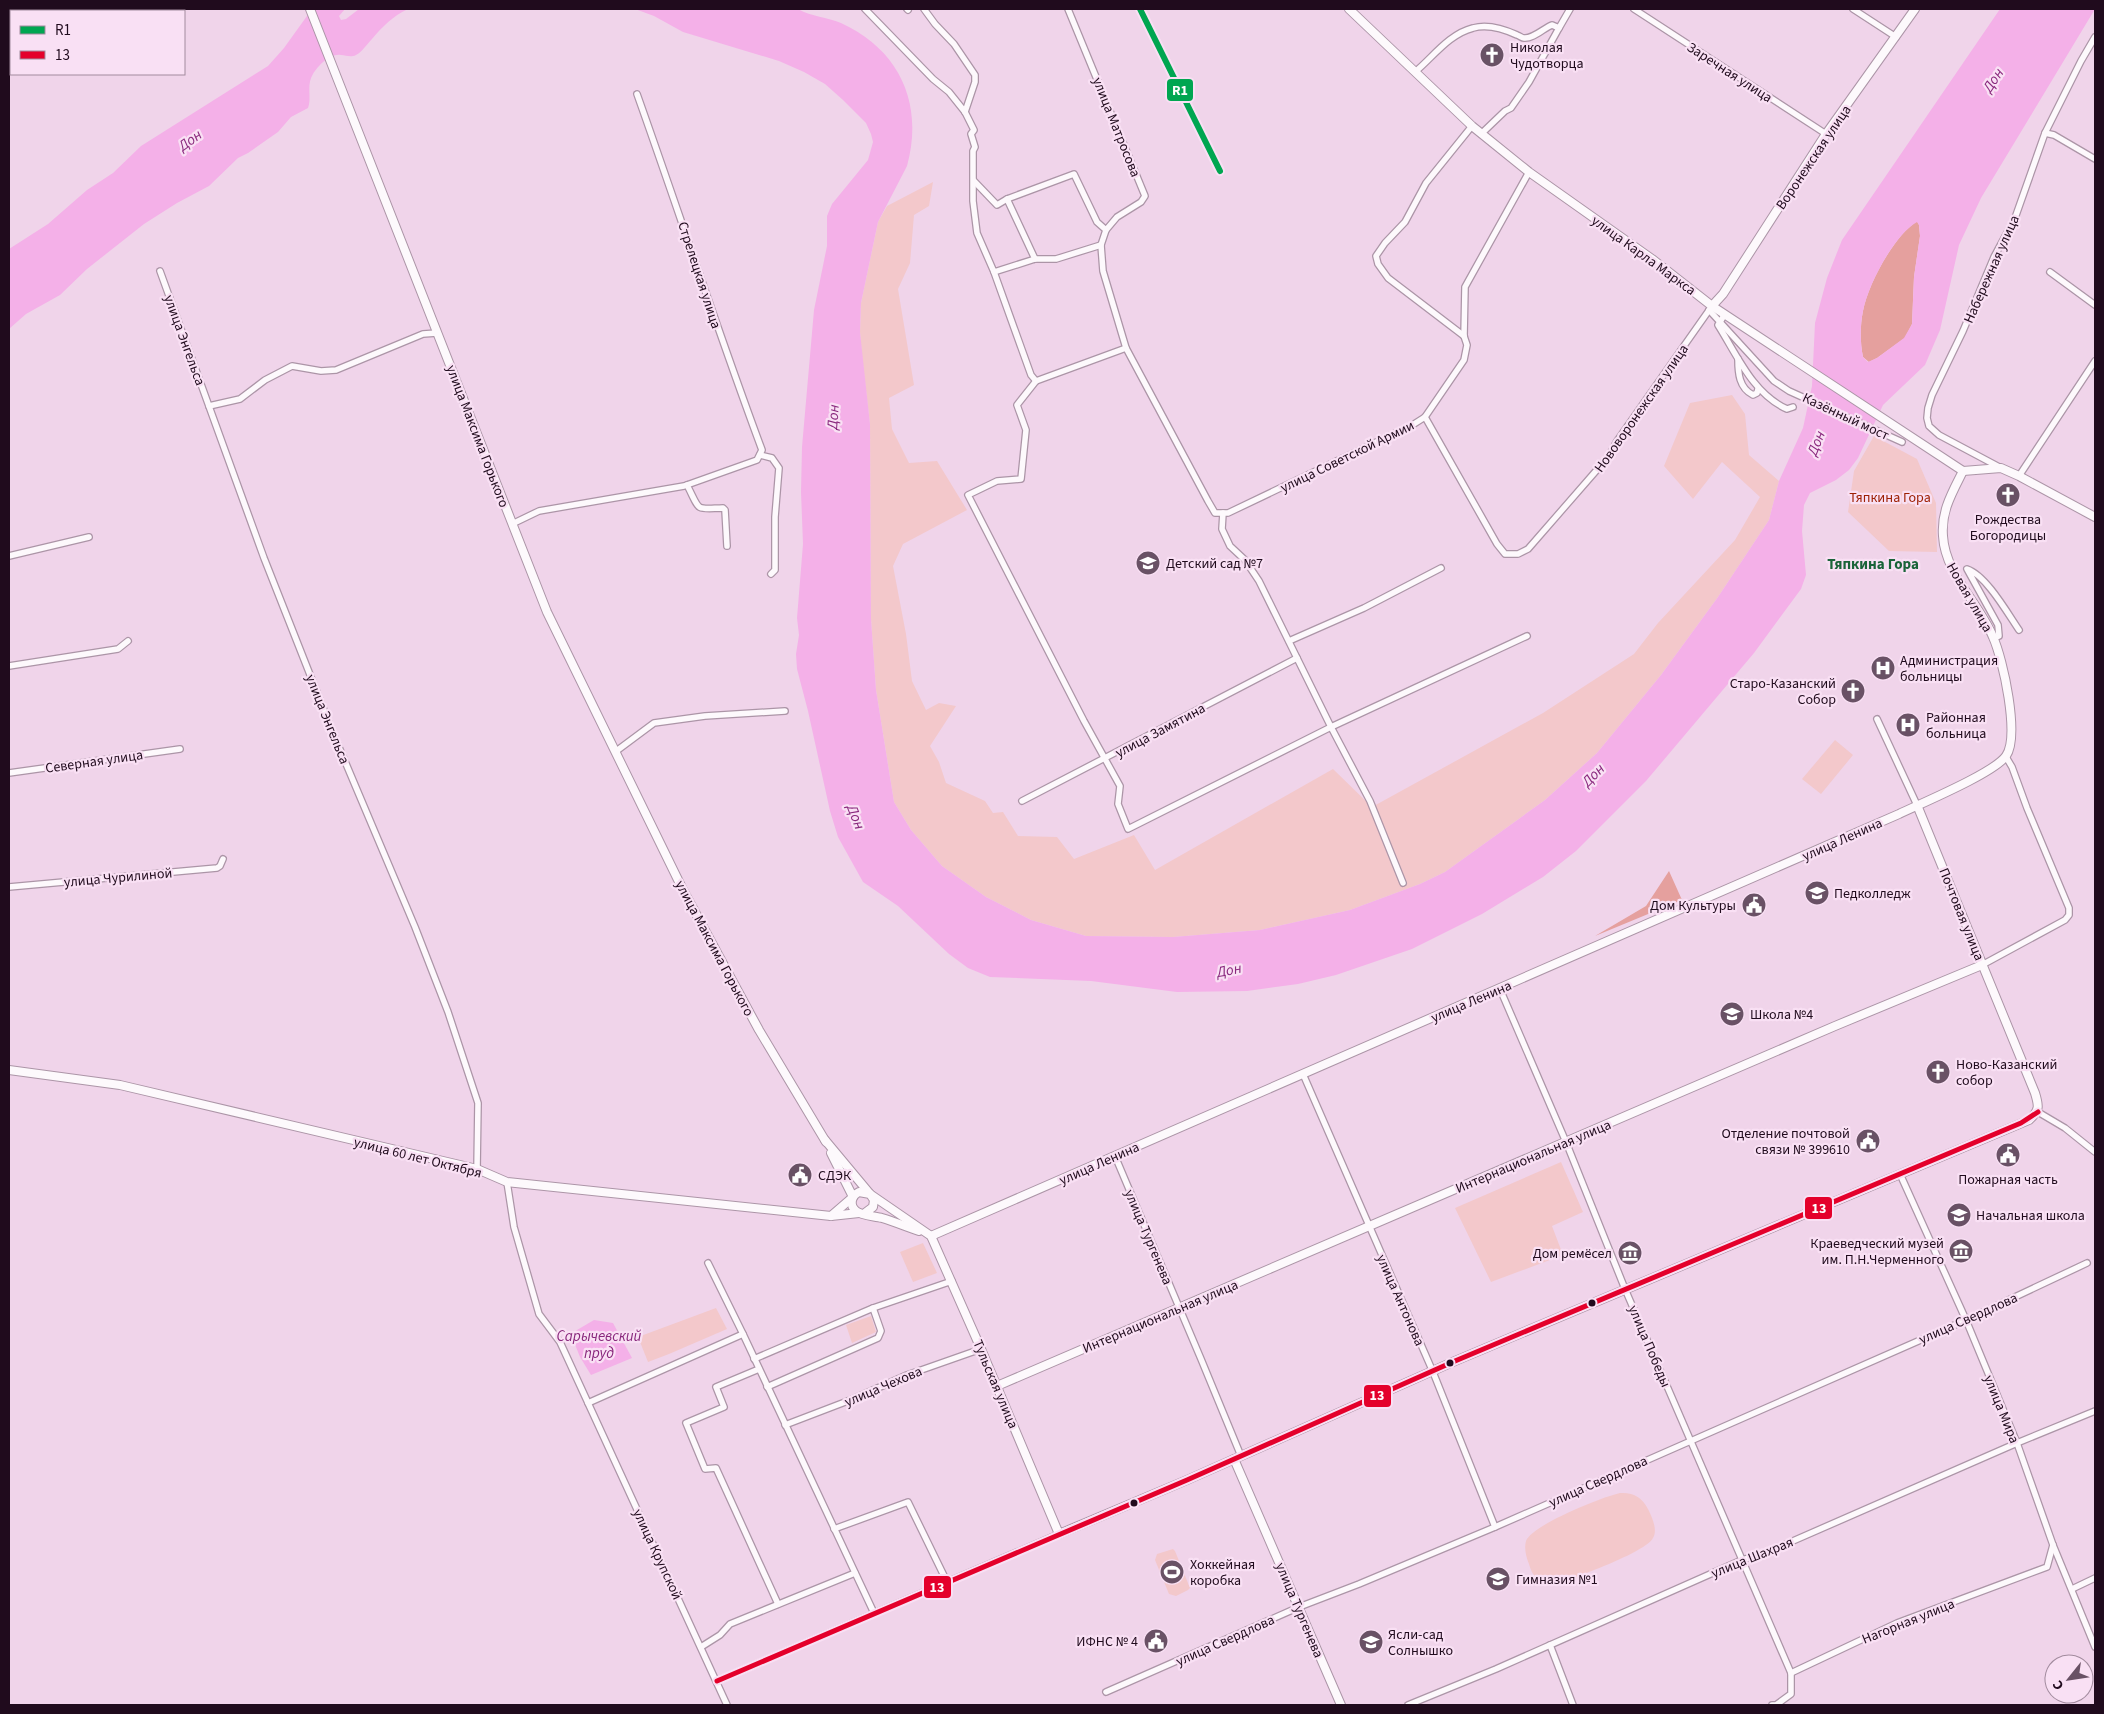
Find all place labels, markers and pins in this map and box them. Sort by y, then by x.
place label: Николая Чудотворца [1510,38,1583,74]
church icon: Николая Чудотворца [1479,42,1505,68]
church icon: Рождества Богородицы [1995,482,2021,508]
place label: Рождества Богородицы [1970,510,2046,546]
school or university icon: Детский сад №7 [1135,550,1161,576]
place label: Детский сад №7 [1166,554,1263,574]
place label: Администрация больницы [1900,651,1998,687]
hospital icon: Администрация больницы [1870,655,1896,681]
place label: Старо-Казанский Собор [1730,674,1836,710]
church icon: Старо-Казанский Собор [1840,678,1866,704]
place label: Районная больница [1926,708,1986,744]
hospital icon: Районная больница [1895,712,1921,738]
school or university icon: Педколледж [1804,880,1830,906]
place label: Педколледж [1834,884,1911,904]
public building icon: Дом Культуры [1741,892,1767,918]
place label: Дом Культуры [1650,896,1736,916]
school or university icon: Школа №4 [1719,1001,1745,1027]
place label: Школа №4 [1750,1005,1813,1025]
place label: Ново-Казанский собор [1956,1055,2057,1091]
church icon: Ново-Казанский собор [1925,1059,1951,1085]
place label: Отделение почтовой связи № 399610 [1721,1124,1850,1160]
public building icon: Отделение почтовой связи № 399610 [1855,1128,1881,1154]
public building icon: Пожарная часть [1995,1142,2021,1168]
public building icon: СДЭК [787,1162,813,1188]
place label: СДЭК [818,1166,852,1186]
place label: Пожарная часть [1958,1170,2058,1190]
school or university icon: Начальная школа [1946,1202,1972,1228]
place label: Начальная школа [1976,1206,2085,1226]
place label: Краеведческий музей им. П.Н.Черменного [1810,1234,1944,1270]
museum icon: Краеведческий музей им. П.Н.Черменного [1948,1238,1974,1264]
museum icon: Дом ремёсел [1617,1240,1643,1266]
place label: Дом ремёсел [1533,1244,1612,1264]
unlabelled marker [1587,1298,1597,1308]
unlabelled marker [1445,1358,1455,1368]
unlabelled marker [1129,1498,1139,1508]
place label: Хоккейная коробка [1190,1555,1255,1591]
sports icon: Хоккейная коробка [1159,1559,1185,1585]
school or university icon: Гимназия №1 [1485,1566,1511,1592]
place label: Гимназия №1 [1516,1570,1598,1590]
place label: Ясли-сад Солнышко [1388,1625,1453,1661]
public building icon: ИФНС № 4 [1143,1628,1169,1654]
school or university icon: Ясли-сад Солнышко [1358,1629,1384,1655]
place label: ИФНС № 4 [1076,1632,1138,1652]

